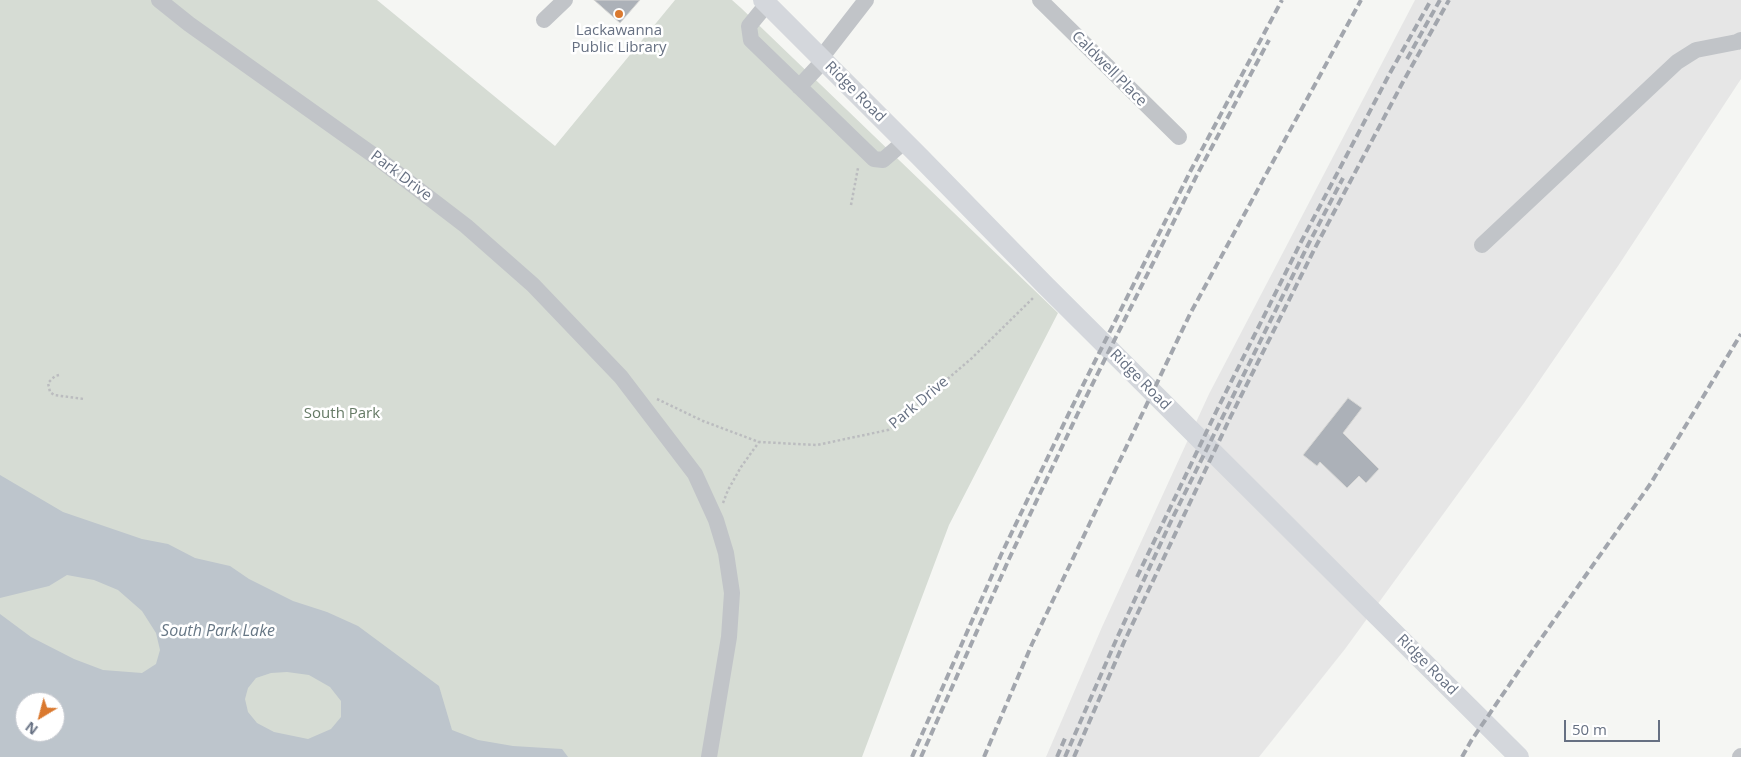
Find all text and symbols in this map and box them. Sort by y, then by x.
marker: Lackawanna Public Library [613,8,625,20]
place label: Lackawanna Public Library [572,22,666,57]
street label: Caldwell Place [1068,28,1150,110]
street label: Ridge Road [821,58,889,126]
street label: Park Drive [367,147,435,205]
street label: Ridge Road [1106,346,1174,414]
street label: Park Drive [886,373,952,433]
park label: South Park [304,405,380,423]
water label: South Park Lake [161,621,275,641]
street label: Ridge Road [1393,631,1461,699]
north arrow [15,692,65,742]
scale bar [1566,710,1662,742]
text: N [21,718,42,740]
text: 50 m [1572,719,1607,739]

